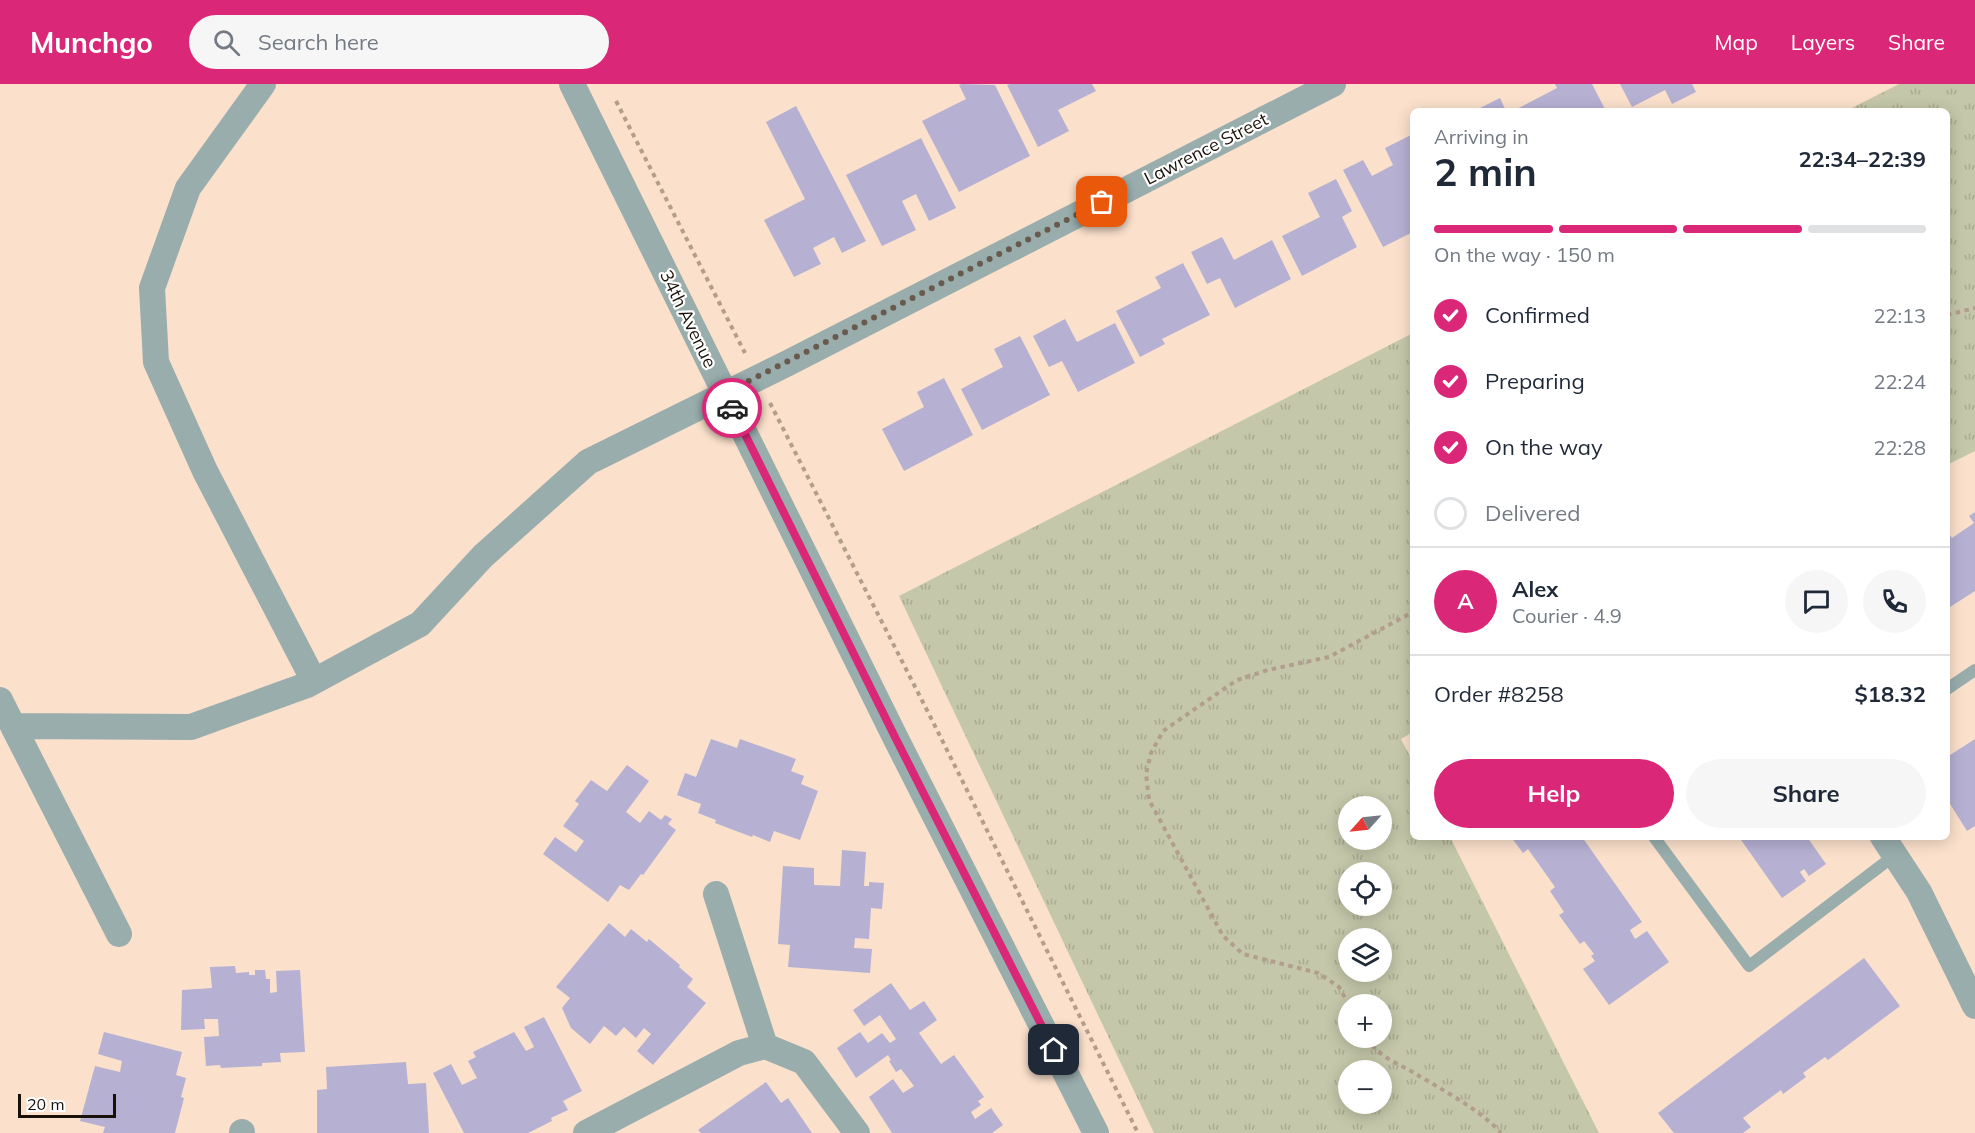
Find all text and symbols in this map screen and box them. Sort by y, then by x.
search box [189,15,609,69]
text: Munchgo [30,25,153,60]
icon: search [210,26,243,59]
text: Search here [258,28,379,56]
text: Map [1715,29,1758,55]
text: Layers [1791,29,1855,55]
text: Share [1888,29,1945,55]
street label: Lawrence Street [1140,107,1272,190]
text: Arriving in [1434,124,1529,149]
text: 22:34–22:39 [1798,145,1926,173]
text: 2 min [1434,147,1537,196]
pin [1076,176,1127,227]
icon: bag [1085,185,1118,218]
text: On the way · 150 m [1434,242,1615,267]
street label: 34th Avenue [655,266,722,371]
icon: check [1434,299,1467,332]
text: Confirmed [1485,301,1590,329]
text: 22:13 [1873,303,1926,328]
icon: check [1434,365,1467,398]
text: Preparing [1485,367,1585,395]
text: 22:24 [1873,369,1926,394]
courier [702,378,762,438]
icon: car [716,392,749,425]
icon: check [1434,431,1467,464]
text: On the way [1485,433,1603,461]
text: 22:28 [1873,435,1926,460]
text: Delivered [1485,499,1580,527]
button: chat [1785,570,1848,633]
button: phone [1863,570,1926,633]
text: Alex [1512,575,1558,603]
text: A [1457,587,1474,615]
text: Courier · 4.9 [1512,603,1622,628]
text: Order #8258 [1434,680,1564,708]
text: $18.32 [1855,680,1926,708]
button: Help [1434,759,1674,828]
button: Share [1686,759,1926,828]
north arrow [1338,796,1392,850]
map controls [1338,796,1392,1114]
button: locate [1338,862,1392,916]
button: layers [1338,928,1392,982]
button: + [1338,994,1392,1048]
pin [1028,1024,1079,1075]
icon: home [1037,1033,1070,1066]
button: − [1338,1060,1392,1114]
scale bar [18,1091,116,1118]
text: 20 m [27,1094,64,1114]

